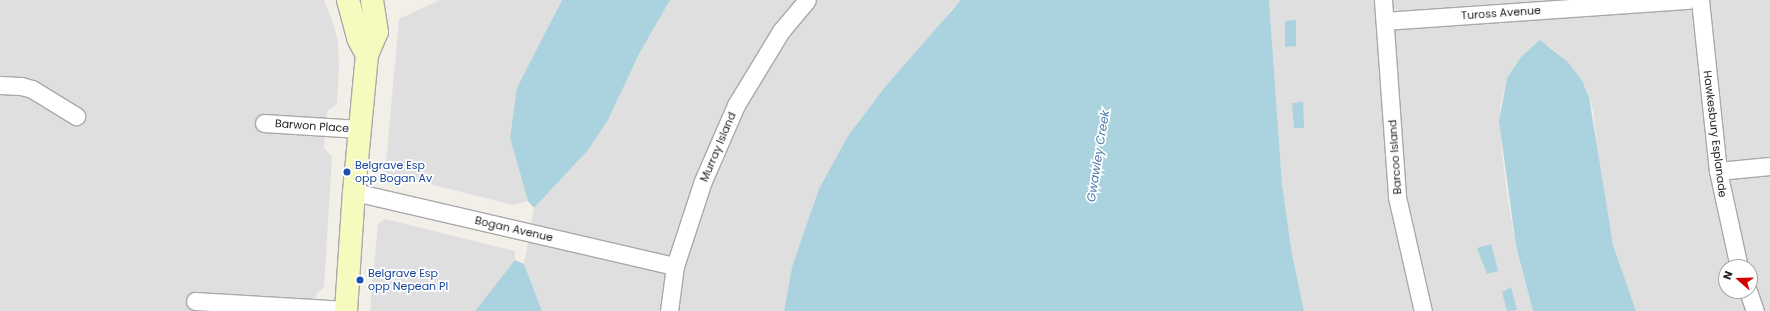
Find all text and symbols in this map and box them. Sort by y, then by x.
street label: Tuross Avenue [1461,4,1541,22]
street label: Hawkesbury Esplanade [1701,70,1729,198]
water label: Gwawley Creek [1084,109,1112,203]
street label: Murray Island [697,110,739,184]
street label: Barwon Place [274,117,350,135]
street label: Barcoo Island [1386,119,1404,195]
place label: Belgrave Esp opp Bogan Av [355,159,432,185]
marker: Belgrave Esp opp Bogan Av [342,167,352,177]
street label: Bogan Avenue [474,214,554,244]
north arrow [1718,259,1758,299]
place label: Belgrave Esp opp Nepean Pl [368,267,448,293]
text: N [1719,269,1737,282]
marker: Belgrave Esp opp Nepean Pl [355,275,365,285]

